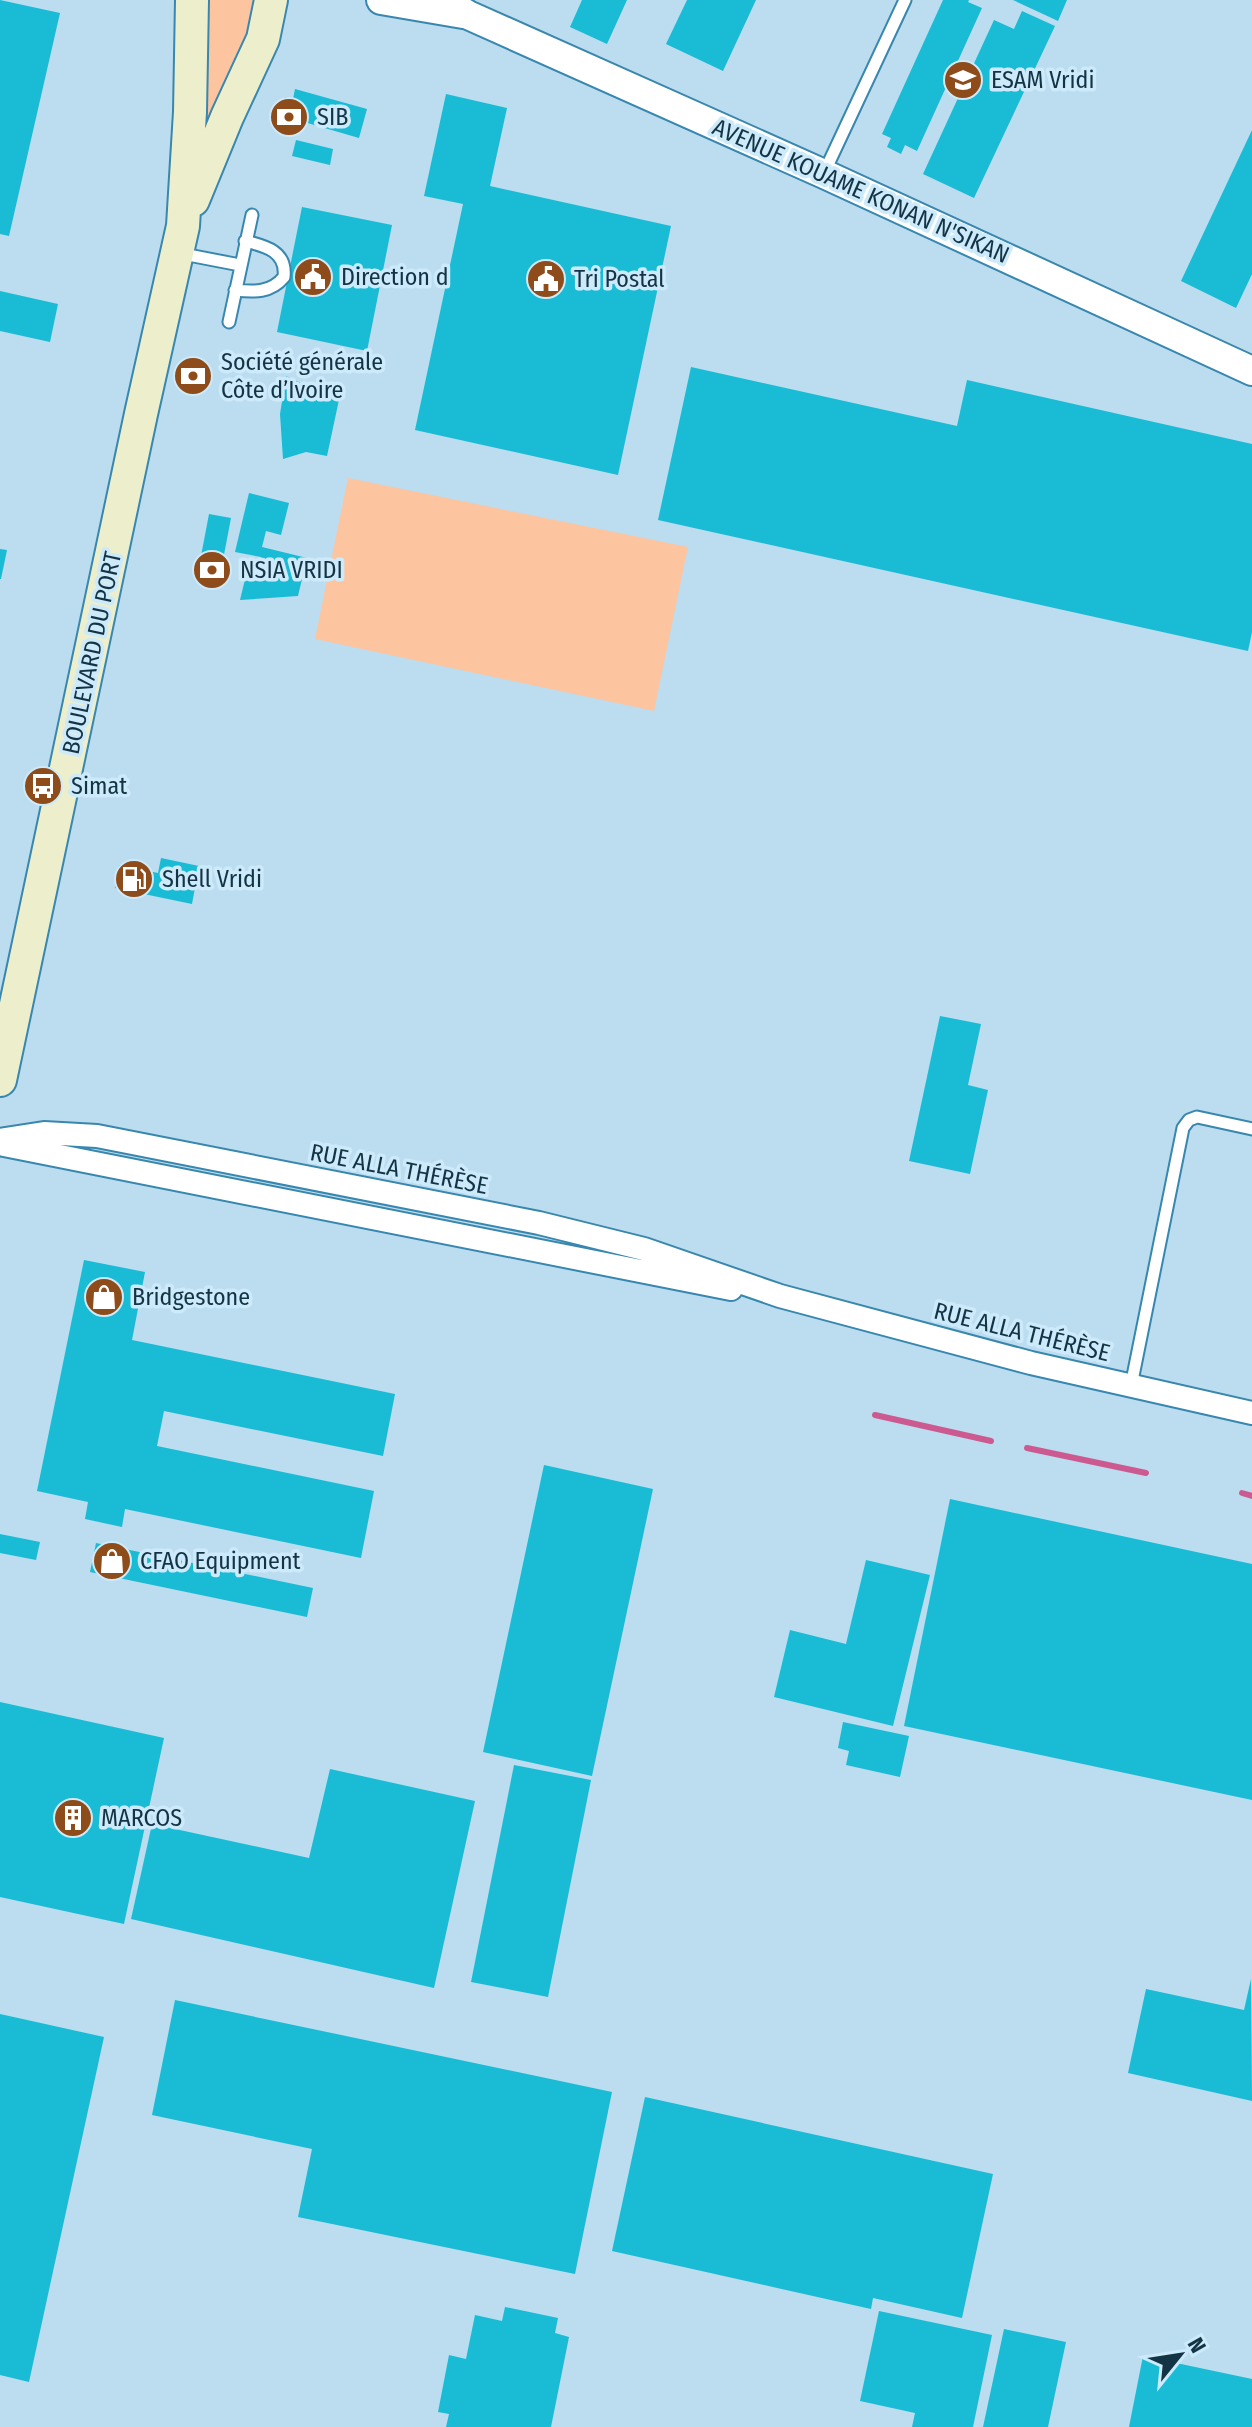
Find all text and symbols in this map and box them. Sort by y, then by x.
school or university icon: ESAM Vridi [942,59,984,101]
place label: ESAM Vridi [991,66,1094,94]
bank icon: SIB [268,96,310,138]
place label: SIB [317,103,348,131]
street label: AVENUE KOUAME KONAN N'SIKAN [708,113,1014,269]
public building icon: Direction d [292,256,334,298]
public building icon: Tri Postal [525,258,567,300]
place label: Direction d [341,263,449,291]
place label: Tri Postal [574,265,665,293]
place label: Société générale Côte d’Ivoire [221,348,383,404]
bank icon: Société générale Côte d’Ivoire [172,355,214,397]
street label: BOULEVARD DU PORT [57,549,127,757]
bank icon: NSIA VRIDI [191,549,233,591]
place label: NSIA VRIDI [240,556,343,584]
bus stop icon: Simat [22,765,64,807]
place label: Simat [71,772,127,800]
fuel station icon: Shell Vridi [113,858,155,900]
place label: Shell Vridi [162,865,262,893]
street label: RUE ALLA THÉRÈSE [308,1137,490,1200]
shop icon: Bridgestone [83,1276,125,1318]
place label: Bridgestone [132,1283,250,1311]
street label: RUE ALLA THÉRÈSE [931,1296,1113,1367]
shop icon: CFAO Equipment [91,1540,133,1582]
place label: CFAO Equipment [140,1547,301,1575]
building icon: MARCOS [52,1797,94,1839]
place label: MARCOS [101,1804,182,1832]
north arrow [1140,2315,1220,2395]
text: N [1182,2333,1212,2358]

